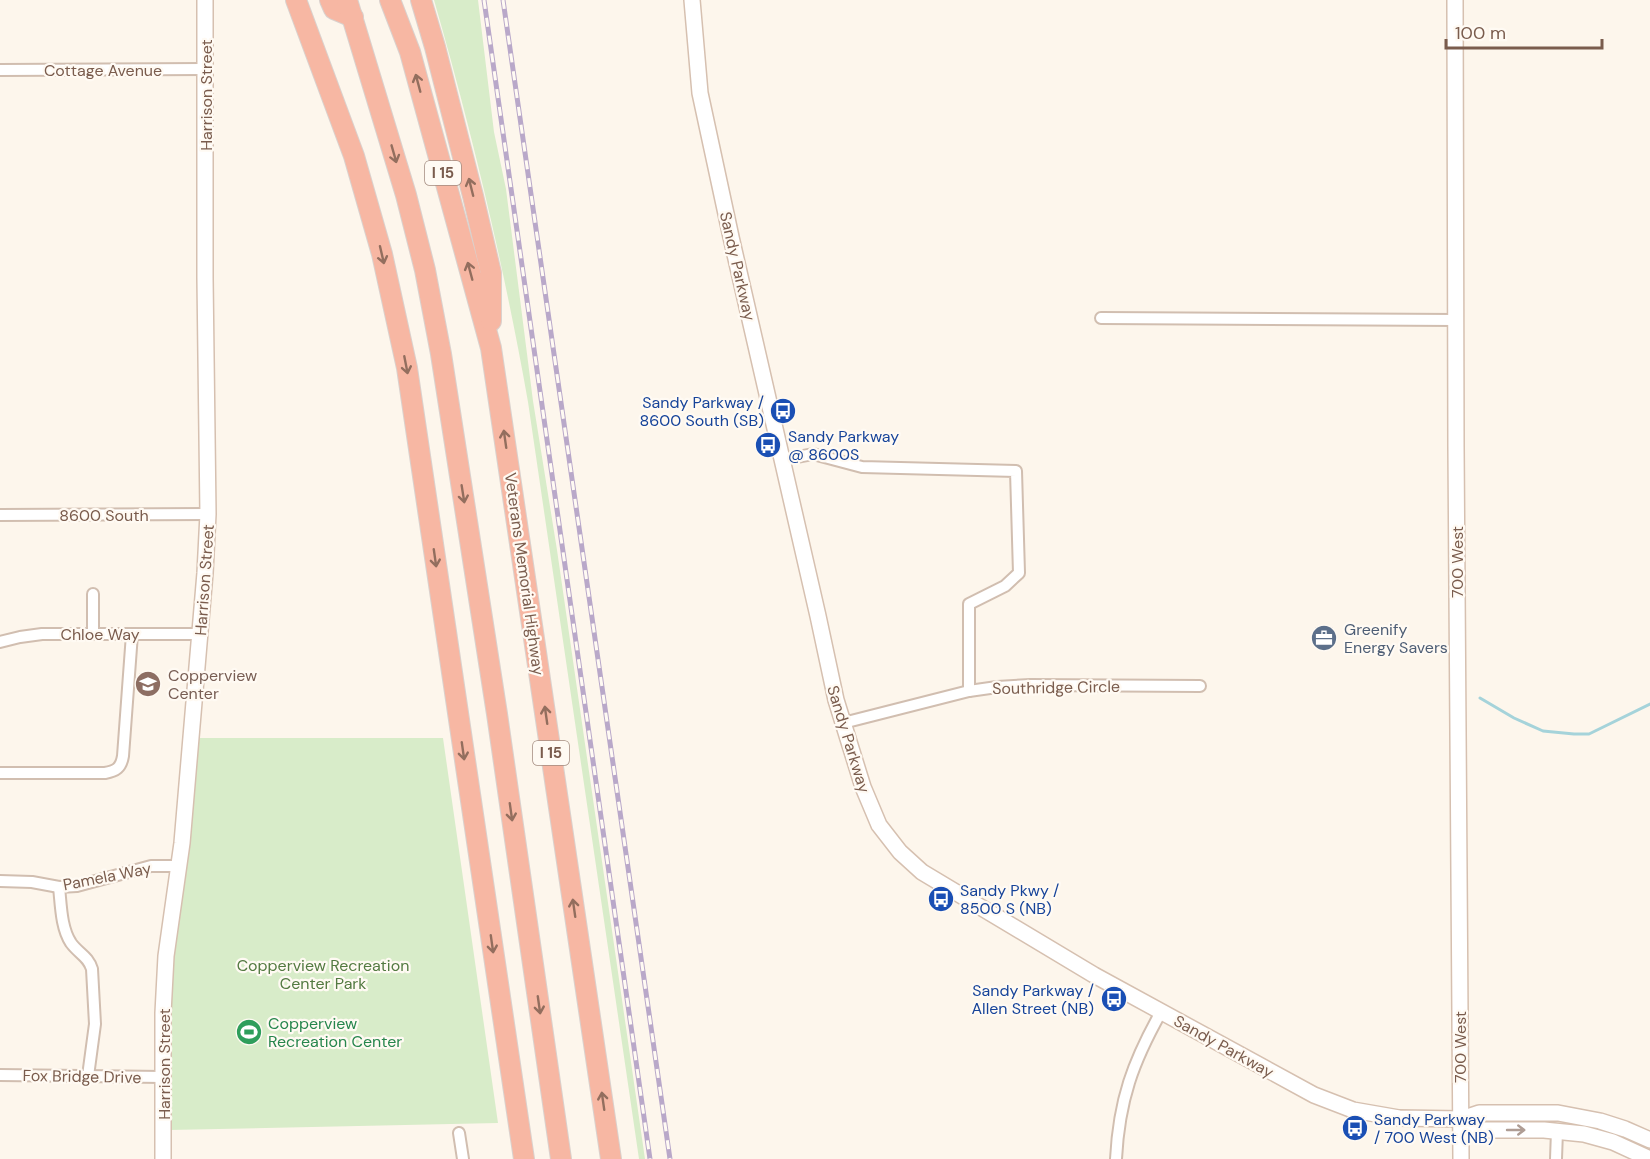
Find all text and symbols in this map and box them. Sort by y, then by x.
scale bar [1446,12,1602,50]
text: 100 m [1455,21,1506,45]
street label: Harrison Street [196,39,217,151]
street label: Cottage Avenue [44,60,162,81]
one-way arrow [412,74,423,93]
one-way arrow [389,144,400,163]
road number: I 15 [425,161,461,185]
one-way arrow [464,177,476,196]
street label: Sandy Parkway [715,210,760,323]
one-way arrow [376,245,388,264]
one-way arrow [464,262,475,281]
one-way arrow [401,355,412,375]
place label: Sandy Parkway / 8600 South (SB) [640,392,764,431]
bus stop icon: Sandy Parkway / 8600 South (SB) [768,396,798,426]
place label: Sandy Parkway @ 8600S [788,426,899,465]
one-way arrow [499,430,510,450]
bus stop icon: Sandy Parkway @ 8600S [753,430,783,460]
street label: Veterans Memorial Highway [500,471,549,677]
one-way arrow [457,484,468,504]
street label: 8600 South [59,505,149,526]
street label: Harrison Street [190,524,219,636]
street label: 700 West [1447,526,1468,598]
one-way arrow [430,548,441,568]
place label: Greenify Energy Savers [1344,619,1448,658]
office icon: Greenify Energy Savers [1309,623,1339,653]
street label: Chloe Way [60,624,140,645]
place label: Copperview Center [168,665,257,704]
school or university icon: Copperview Center [133,669,163,699]
street label: Southridge Circle [992,676,1120,699]
street label: Sandy Parkway [822,683,875,796]
one-way arrow [540,706,551,726]
one-way arrow [458,741,469,760]
road number: I 15 [533,741,569,765]
one-way arrow [505,801,516,821]
street label: Pamela Way [61,858,153,895]
place label: Sandy Pkwy / 8500 S (NB) [960,880,1059,919]
bus stop icon: Sandy Pkwy / 8500 S (NB) [926,884,956,914]
one-way arrow [569,899,580,919]
one-way arrow [486,934,497,953]
park label: Copperview Recreation Center Park [237,955,409,994]
place label: Sandy Parkway / Allen Street (NB) [971,980,1094,1019]
bus stop icon: Sandy Parkway / Allen Street (NB) [1099,984,1129,1014]
one-way arrow [533,994,544,1014]
street label: Harrison Street [154,1008,175,1120]
street label: Sandy Parkway [1170,1010,1278,1083]
street label: 700 West [1450,1011,1471,1083]
place label: Copperview Recreation Center [268,1013,402,1052]
sports icon: Copperview Recreation Center [234,1017,264,1047]
street label: Fox Bridge Drive [22,1065,142,1088]
one-way arrow [597,1092,608,1112]
place label: Sandy Parkway / 700 West (NB) [1374,1109,1494,1148]
bus stop icon: Sandy Parkway / 700 West (NB) [1340,1113,1370,1143]
one-way arrow [1506,1124,1526,1136]

